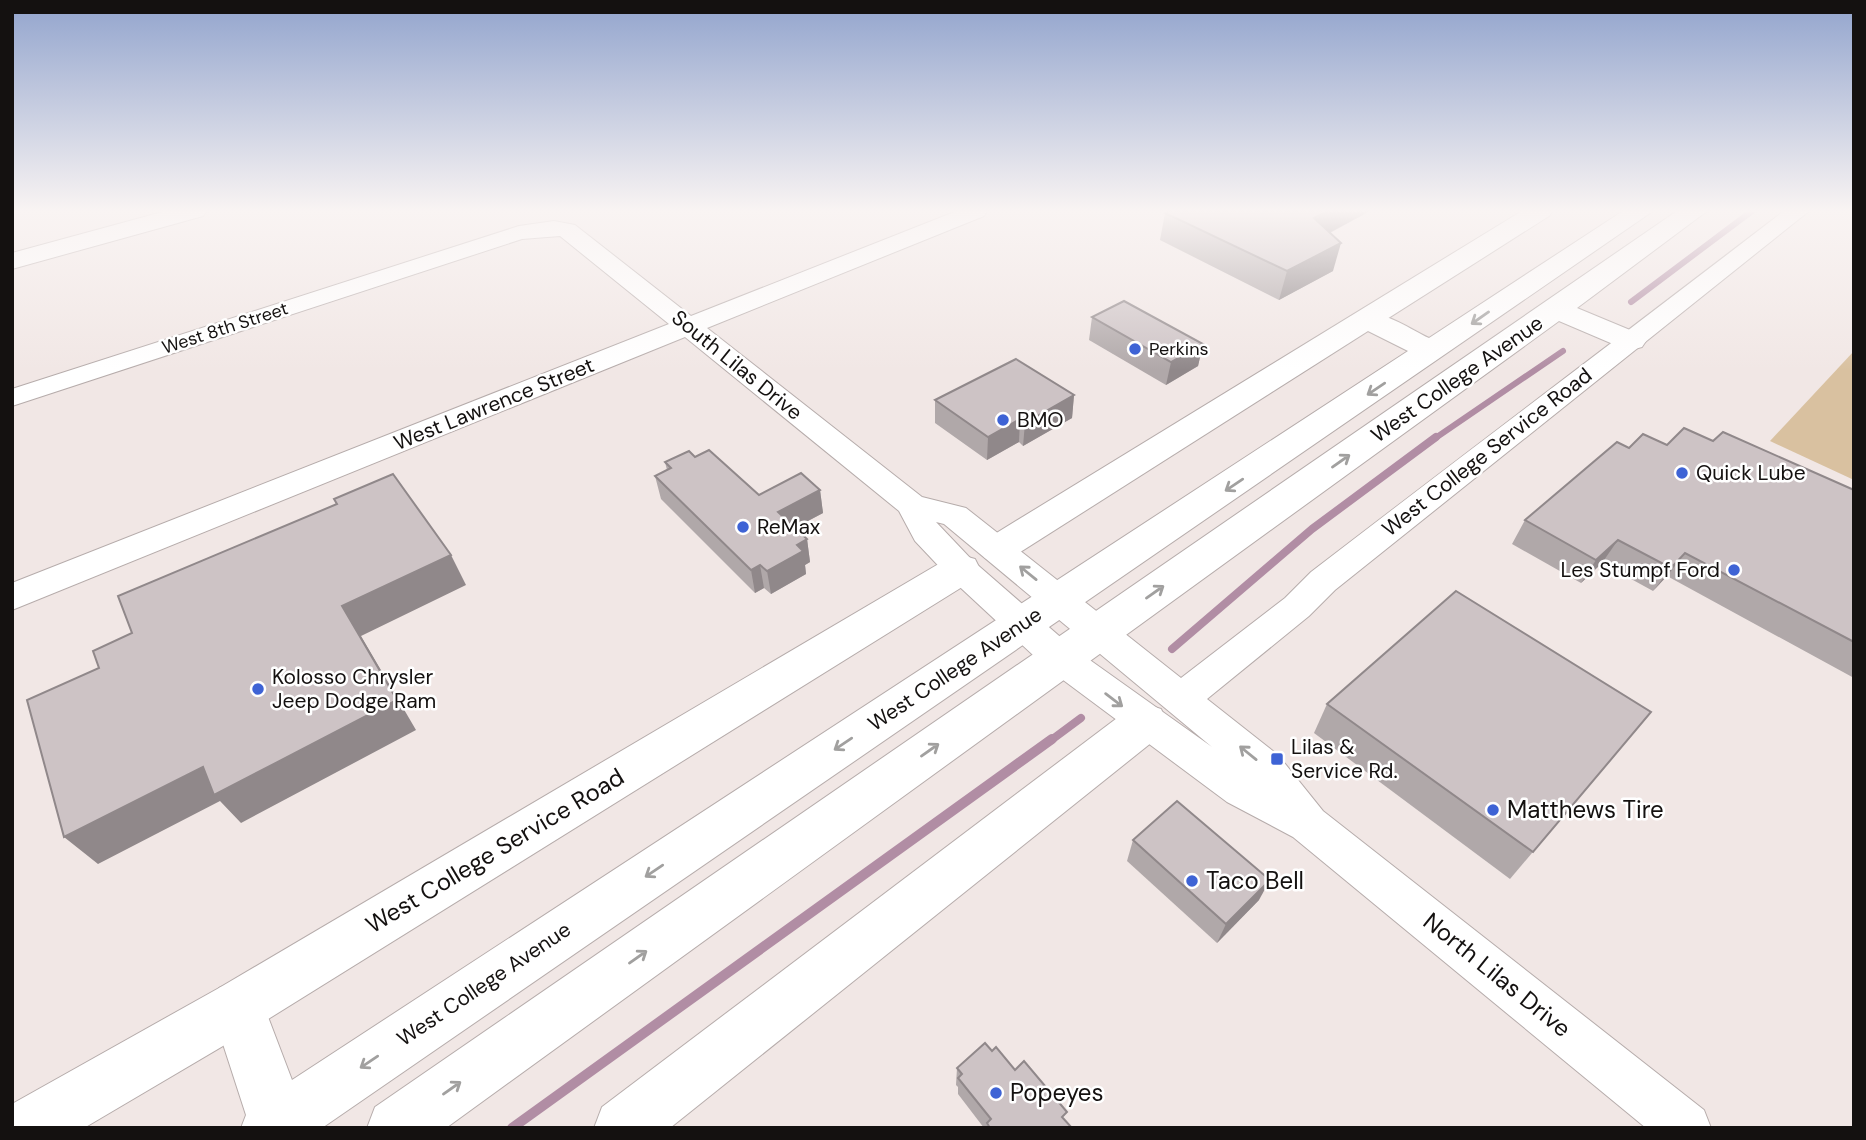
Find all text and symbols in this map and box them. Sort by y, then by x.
street label: West 8th Street [159,296,291,360]
street label: South Lilas Drive [666,304,808,426]
street label: West College Avenue [1365,309,1549,449]
one-way arrow [1471,311,1490,326]
place label: Perkins [1149,337,1209,361]
marker: Perkins [1127,341,1143,357]
street label: West Lawrence Street [390,351,598,457]
street label: West College Service Road [1376,361,1598,543]
one-way arrow [1367,382,1386,396]
place label: BMO [1017,406,1064,434]
marker: BMO [995,412,1011,428]
one-way arrow [1331,454,1350,468]
place label: Quick Lube [1696,459,1806,487]
marker: Quick Lube [1674,465,1690,481]
one-way arrow [1224,478,1244,492]
place label: ReMax [757,513,820,541]
marker: ReMax [735,519,751,535]
place label: Les Stumpf Ford [1561,556,1720,584]
marker: Les Stumpf Ford [1726,562,1742,578]
one-way arrow [1020,565,1038,581]
one-way arrow [1146,585,1165,600]
street label: West College Avenue [863,600,1047,738]
place label: Kolosso Chrysler Jeep Dodge Ram [272,663,436,715]
marker: Kolosso Chrysler Jeep Dodge Ram [250,681,266,697]
one-way arrow [1105,692,1123,707]
place label: Lilas & Service Rd. [1291,733,1398,785]
one-way arrow [834,737,853,751]
one-way arrow [920,743,939,757]
one-way arrow [1239,746,1257,761]
marker: Lilas & Service Rd. [1269,751,1285,767]
street label: West College Service Road [360,761,630,940]
place label: Matthews Tire [1507,794,1664,825]
marker: Matthews Tire [1485,802,1501,818]
one-way arrow [645,863,664,878]
place label: Taco Bell [1206,865,1304,896]
marker: Taco Bell [1184,873,1200,889]
street label: North Lilas Drive [1417,905,1578,1044]
street label: West College Avenue [392,915,576,1053]
one-way arrow [628,950,647,964]
one-way arrow [360,1054,379,1069]
place label: Popeyes [1010,1077,1104,1108]
one-way arrow [442,1081,461,1095]
marker: Popeyes [988,1085,1004,1101]

